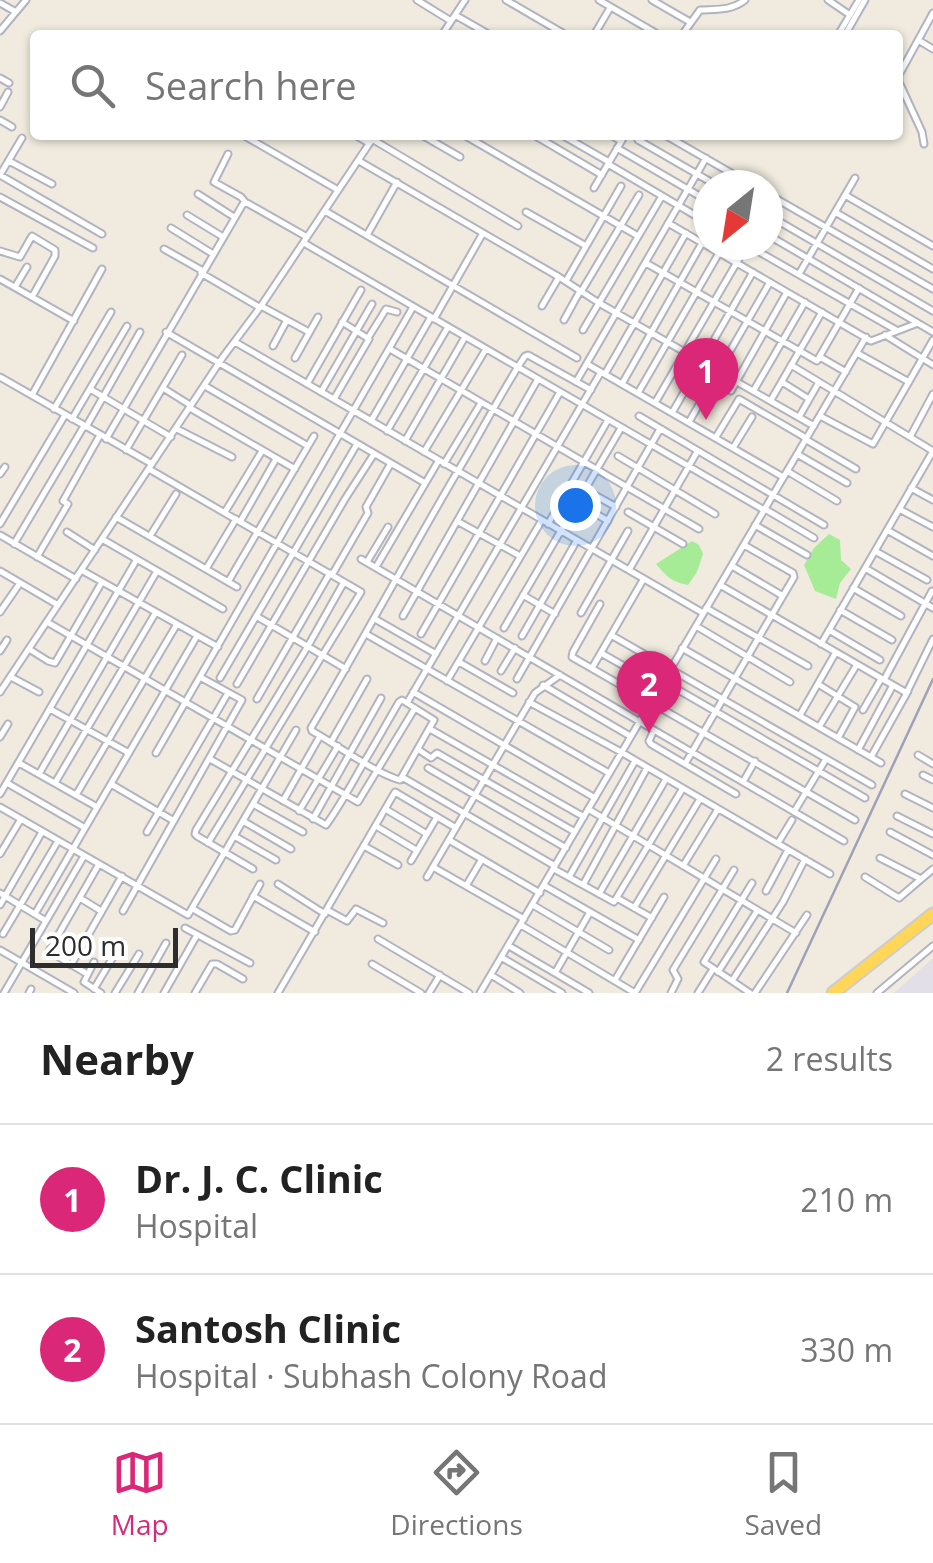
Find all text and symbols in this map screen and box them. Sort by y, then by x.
search box [30,30,903,140]
icon: search [65,58,120,113]
text: Search here [145,59,357,111]
north arrow [693,170,783,260]
pin: 1 [674,338,738,420]
your location [550,480,601,531]
pin: 2 [616,650,682,733]
scale bar [30,923,178,968]
text: 200 m [45,926,126,964]
text: Nearby [40,1030,194,1087]
text: 2 results [766,1037,893,1080]
text: Dr. J. C. Clinic [135,1152,383,1204]
text: 1 [63,1178,82,1221]
text: 210 m [800,1178,893,1221]
text: Hospital [135,1204,258,1247]
text: Santosh Clinic [135,1302,401,1354]
text: 2 [63,1328,82,1371]
text: 330 m [800,1328,893,1371]
text: Hospital · Subhash Colony Road [135,1354,607,1397]
tab: Map [111,1445,169,1543]
tab: Directions [390,1445,523,1543]
tab: Saved [744,1445,822,1543]

